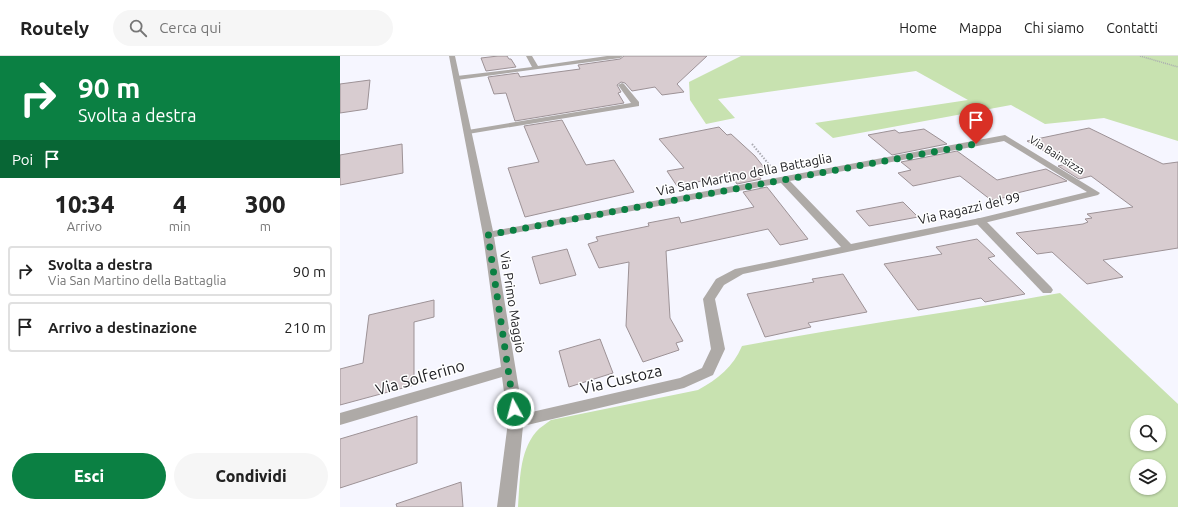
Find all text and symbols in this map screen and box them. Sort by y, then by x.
search box [113,10,393,46]
text: Routely [20,17,89,39]
icon: search [127,17,149,39]
text: Cerca qui [159,19,221,36]
text: Home [899,20,937,36]
text: Mappa [959,20,1002,36]
text: Chi siamo [1024,20,1084,36]
text: Contatti [1106,20,1158,36]
icon: right [12,72,64,124]
text: 90 m [78,72,140,103]
pin [959,103,993,144]
text: Svolta a destra [78,105,196,125]
icon: arrive [965,109,987,131]
street label: Via Bainsizza [1027,133,1087,177]
icon: arrive [41,148,63,170]
street label: Via San Martino della Battaglia [655,150,833,198]
text: Poi [12,151,33,168]
street label: Via Ragazzi del 99 [917,189,1021,227]
text: 10:34 [54,191,114,218]
text: 4 [173,191,186,218]
text: 300 [245,191,286,218]
text: Arrivo [67,219,102,233]
text: min [169,219,191,233]
text: m [260,219,271,233]
street label: Via Primo Maggio [498,250,528,354]
text: Svolta a destra [48,256,153,273]
icon: right [14,260,36,282]
text: 90 m [293,263,326,280]
text: Via San Martino della Battaglia [48,273,226,287]
icon: arrive [14,316,36,338]
text: Arrivo a destinazione [48,319,197,336]
text: 210 m [284,319,326,336]
street label: Via Solferino [373,356,467,398]
street label: Via Custoza [578,361,664,397]
position arrow [493,388,535,430]
map controls [1130,415,1166,495]
button: search [1130,415,1166,451]
button: Esci [12,453,166,499]
button: Condividi [174,453,328,499]
button: layers [1130,459,1166,495]

